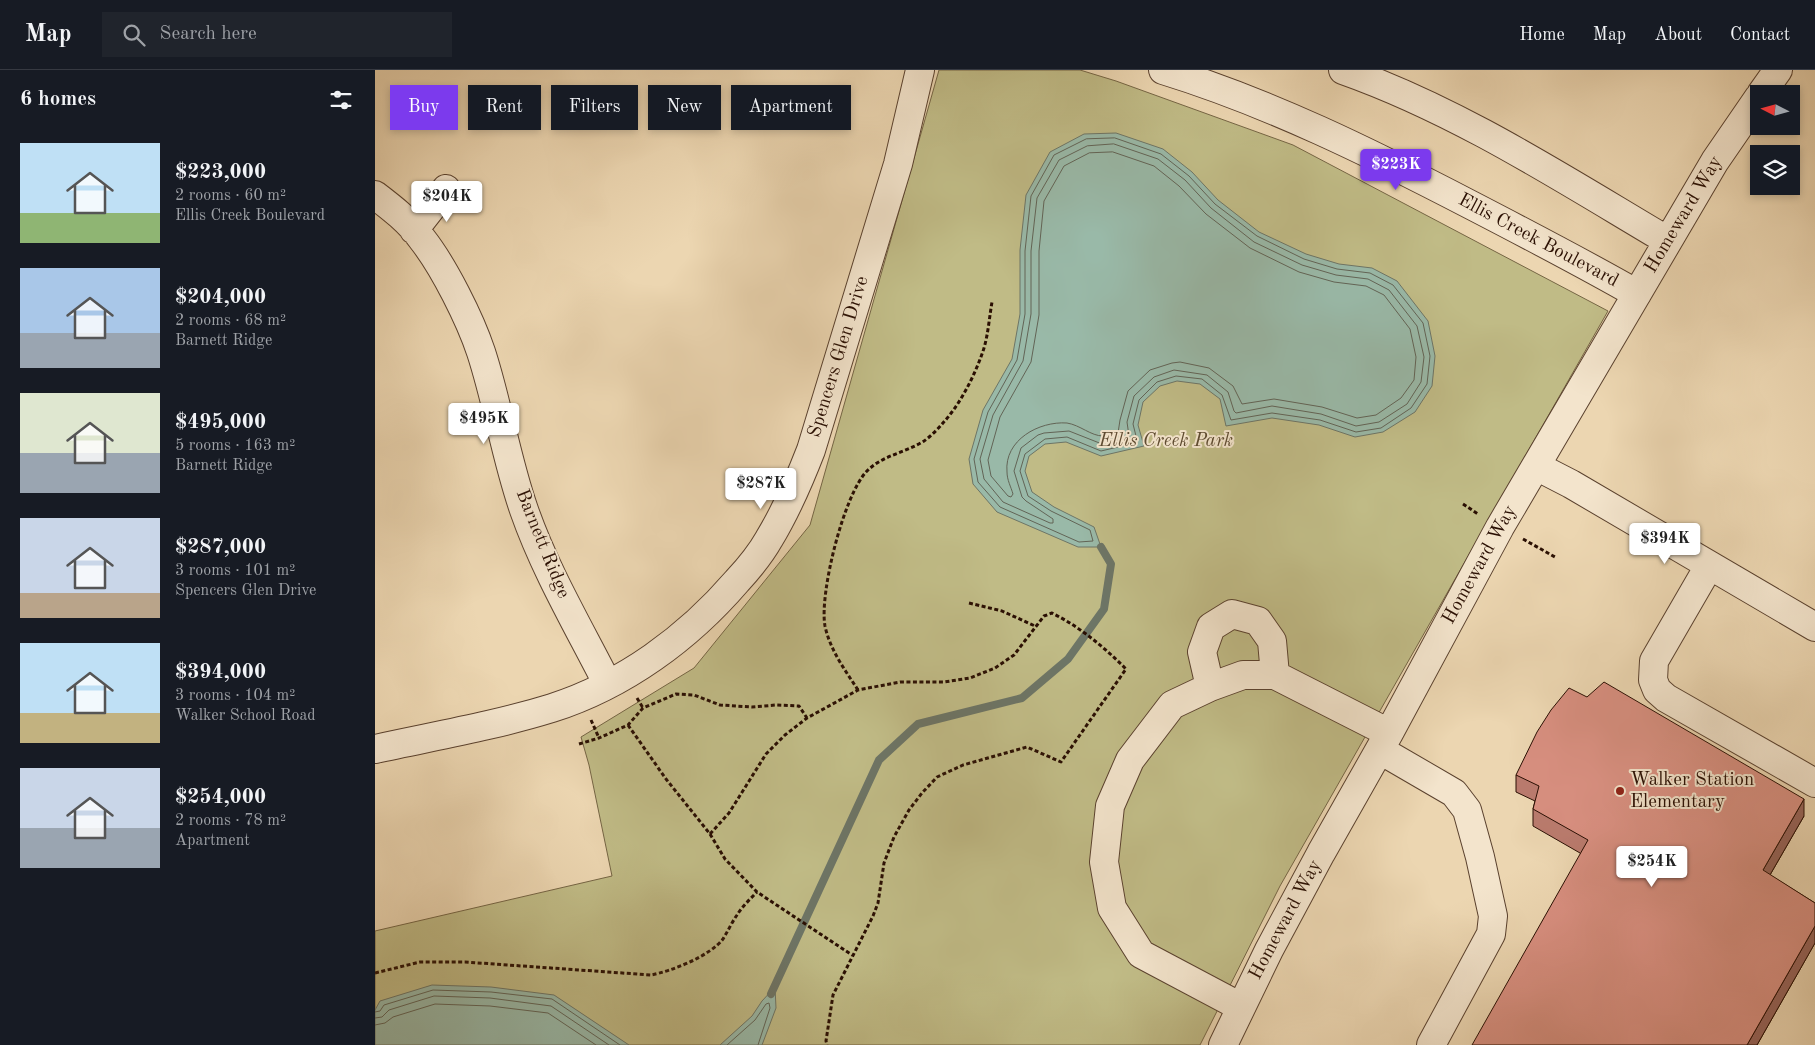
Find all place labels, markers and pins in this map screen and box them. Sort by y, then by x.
pin: $223K [1361,148,1431,191]
pin: $204K [412,180,482,223]
pin: $495K [449,402,519,445]
pin: $287K [726,468,796,510]
pin: $394K [1630,522,1700,565]
place label: Walker Station Elementary [1630,771,1754,812]
marker: Walker Station Elementary [1614,785,1626,797]
pin: $254K [1617,846,1687,888]

